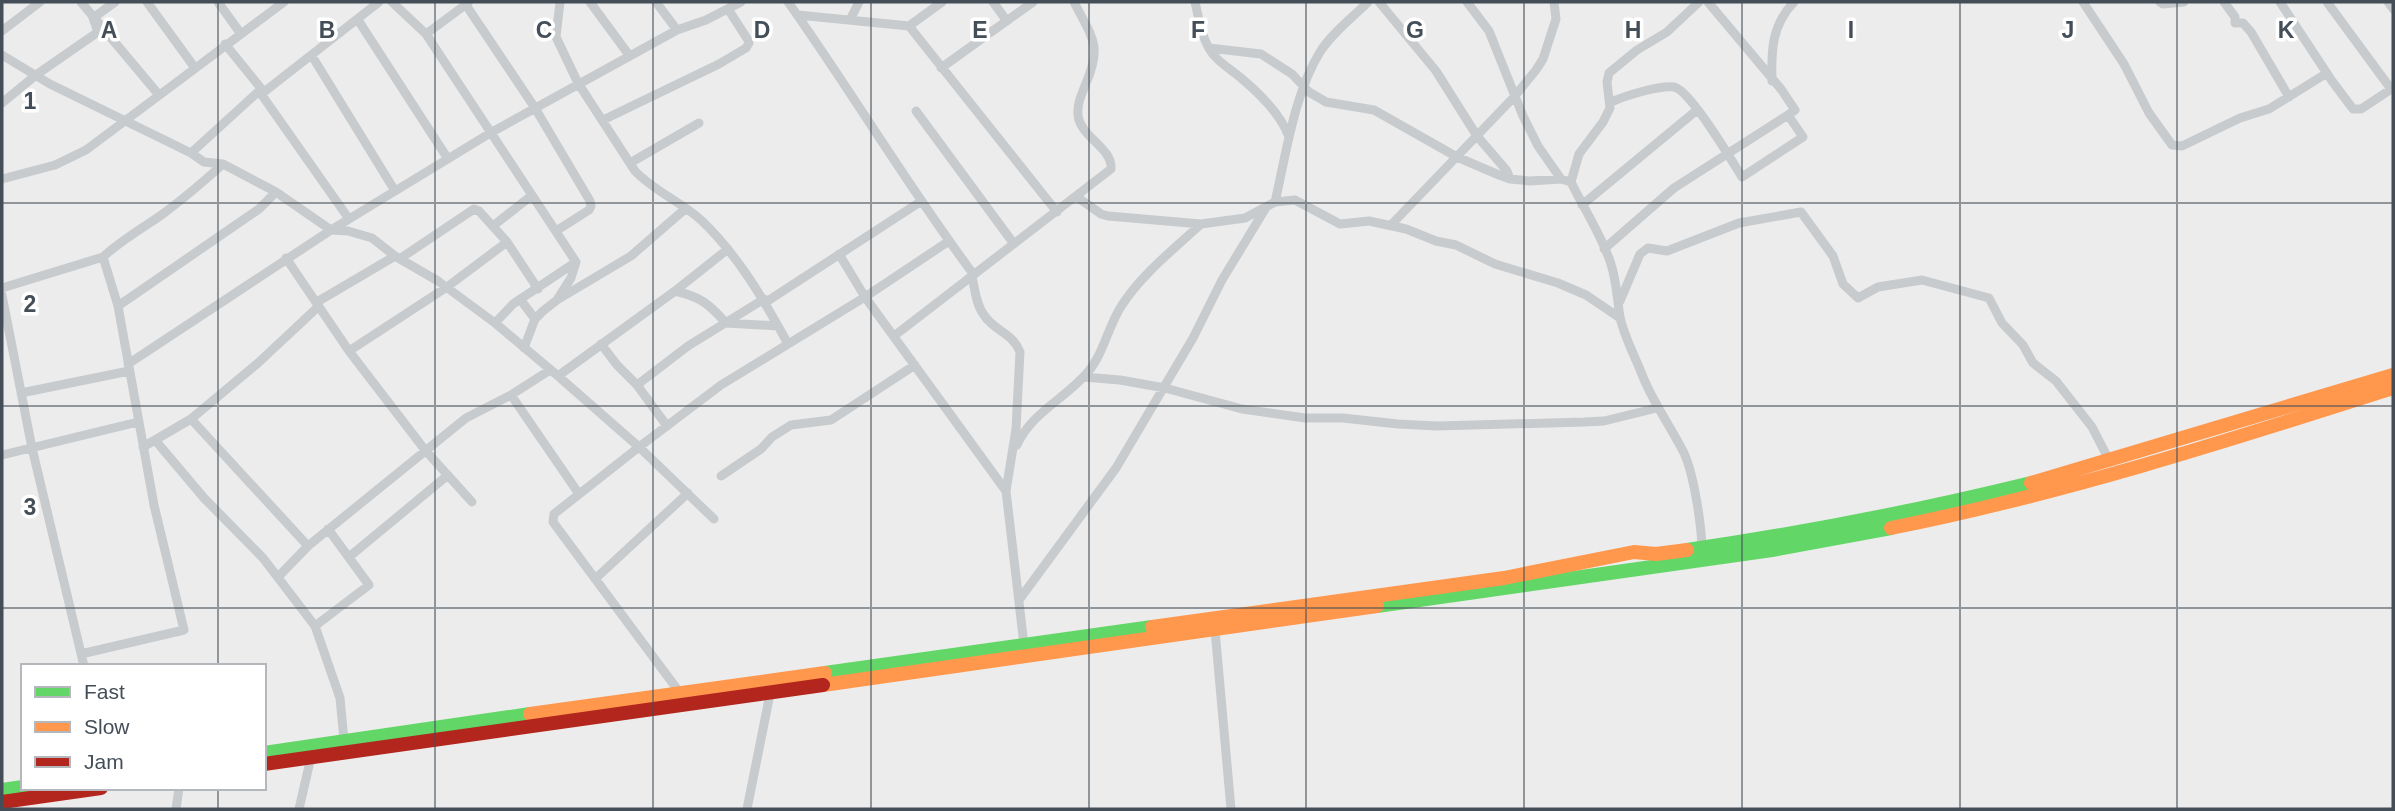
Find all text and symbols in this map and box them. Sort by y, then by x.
text: A [101,17,117,43]
text: B [319,17,335,43]
text: C [536,17,552,43]
text: D [754,17,770,43]
text: E [972,17,988,43]
text: F [1191,17,1205,43]
text: G [1406,17,1424,43]
text: H [1625,17,1641,43]
text: I [1848,17,1854,43]
text: J [2062,17,2074,43]
text: K [2278,17,2295,43]
text: 1 [24,88,37,114]
text: 2 [24,291,36,317]
text: 3 [24,494,36,520]
legend [21,664,266,790]
text: Fast [84,680,125,703]
text: Slow [84,715,130,738]
text: Jam [84,750,124,773]

